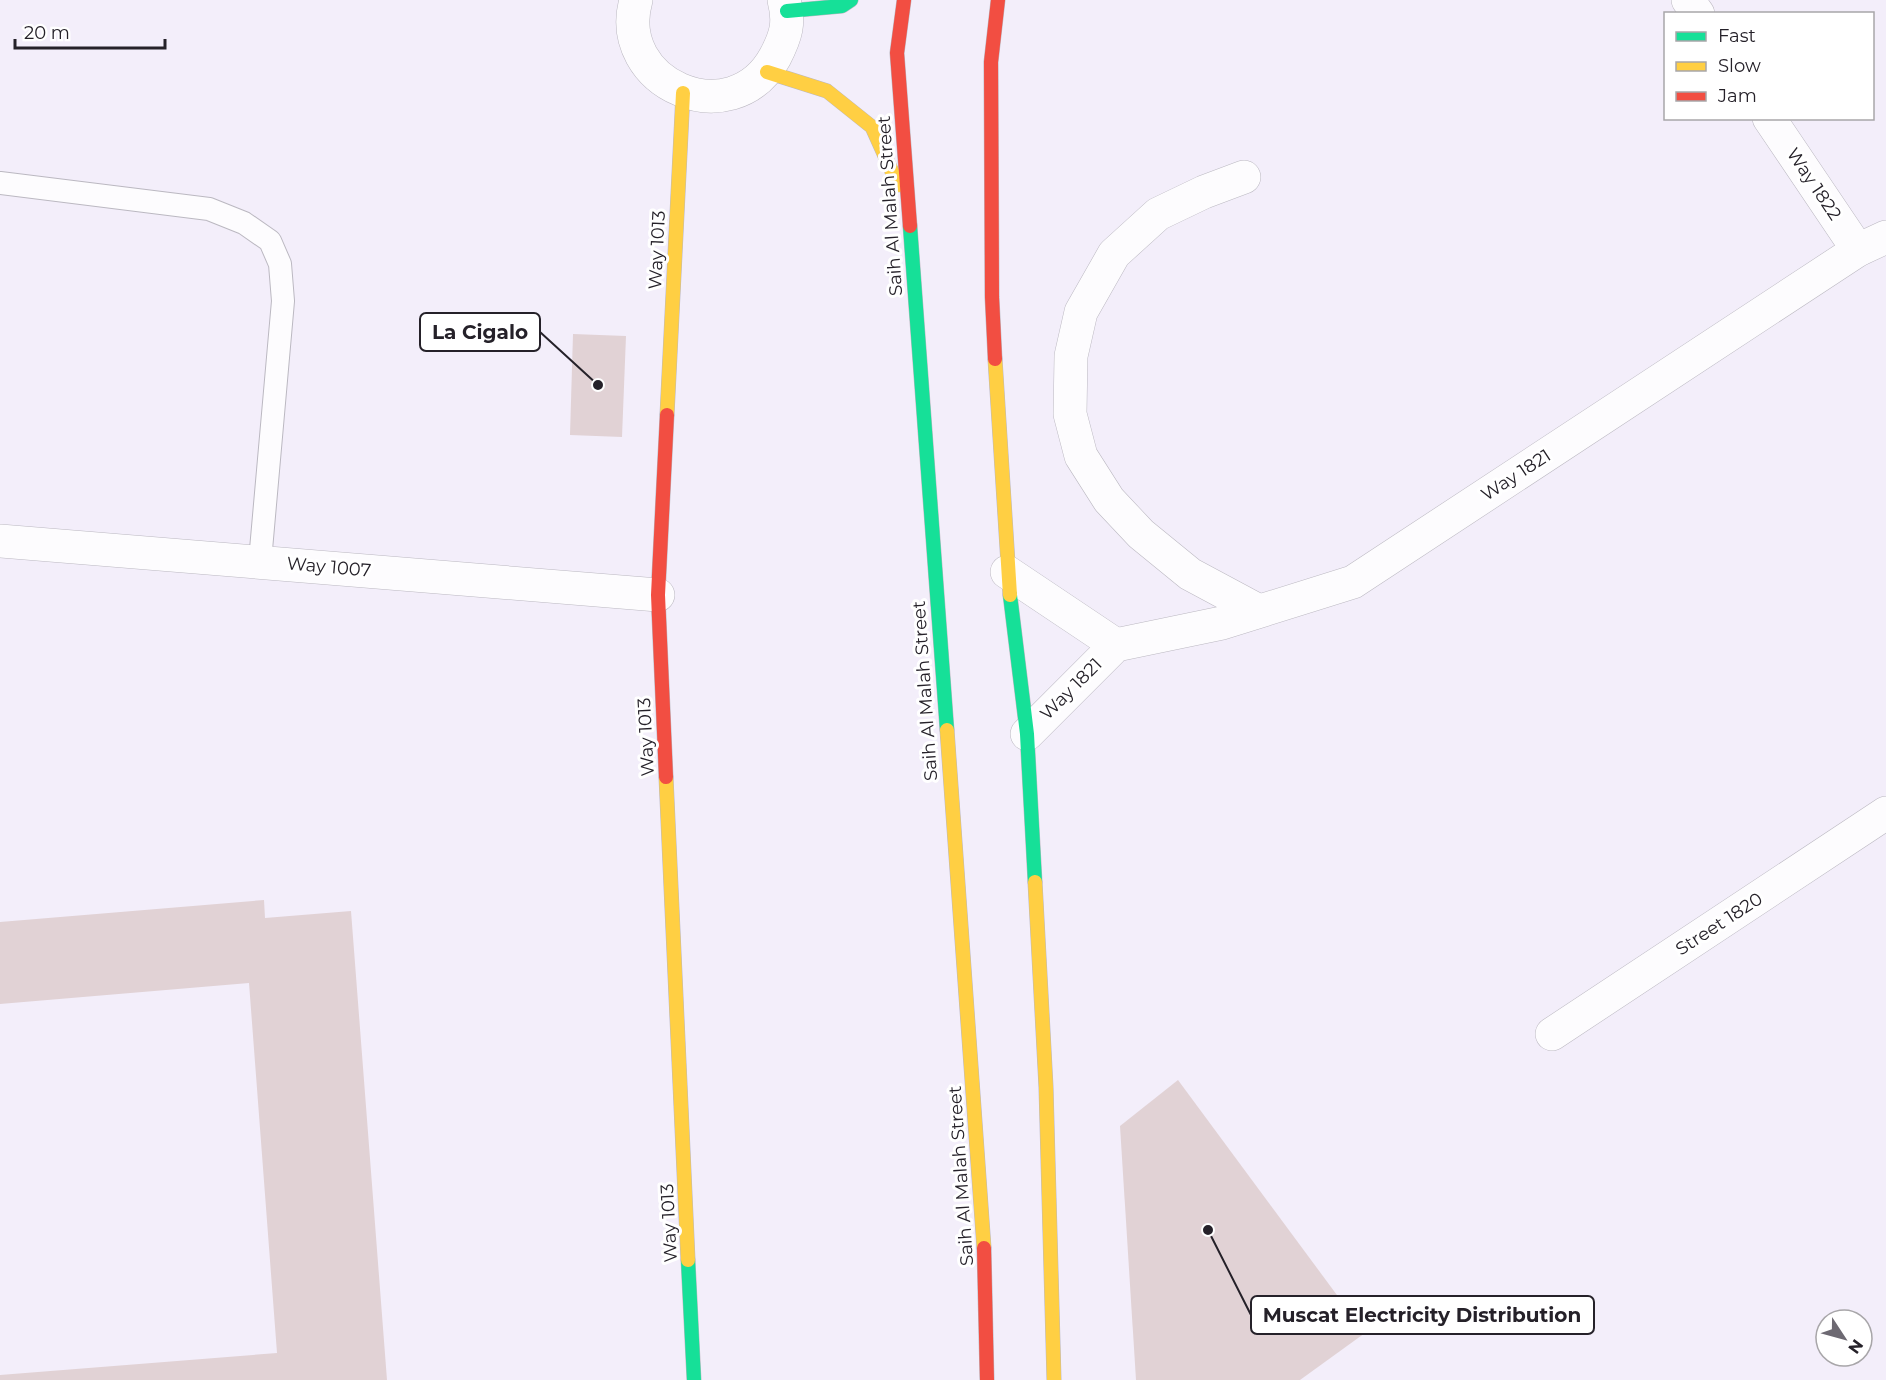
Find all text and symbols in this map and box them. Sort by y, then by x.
scale bar [15,12,165,50]
legend [1664,12,1874,120]
text: 20 m [24,22,70,44]
text: Fast [1718,25,1756,47]
text: Slow [1718,55,1761,77]
text: Jam [1717,85,1757,107]
street label: Saih Al Malah Street [873,115,907,297]
street label: Way 1822 [1782,144,1846,224]
street label: Way 1013 [644,210,670,290]
callout: La Cigalo [420,313,540,351]
text: La Cigalo [432,320,528,344]
street label: Way 1821 [1477,444,1555,506]
street label: Way 1007 [286,552,372,582]
street label: Saih Al Malah Street [908,600,942,782]
street label: Way 1821 [1035,653,1107,725]
street label: Way 1013 [633,697,659,777]
street label: Street 1820 [1671,888,1767,960]
street label: Saih Al Malah Street [944,1085,978,1267]
street label: Way 1013 [656,1183,682,1263]
callout: Muscat Electricity Distribution [1251,1296,1594,1334]
text: Muscat Electricity Distribution [1263,1303,1581,1327]
north arrow [1814,1308,1874,1368]
text: N [1844,1336,1867,1357]

